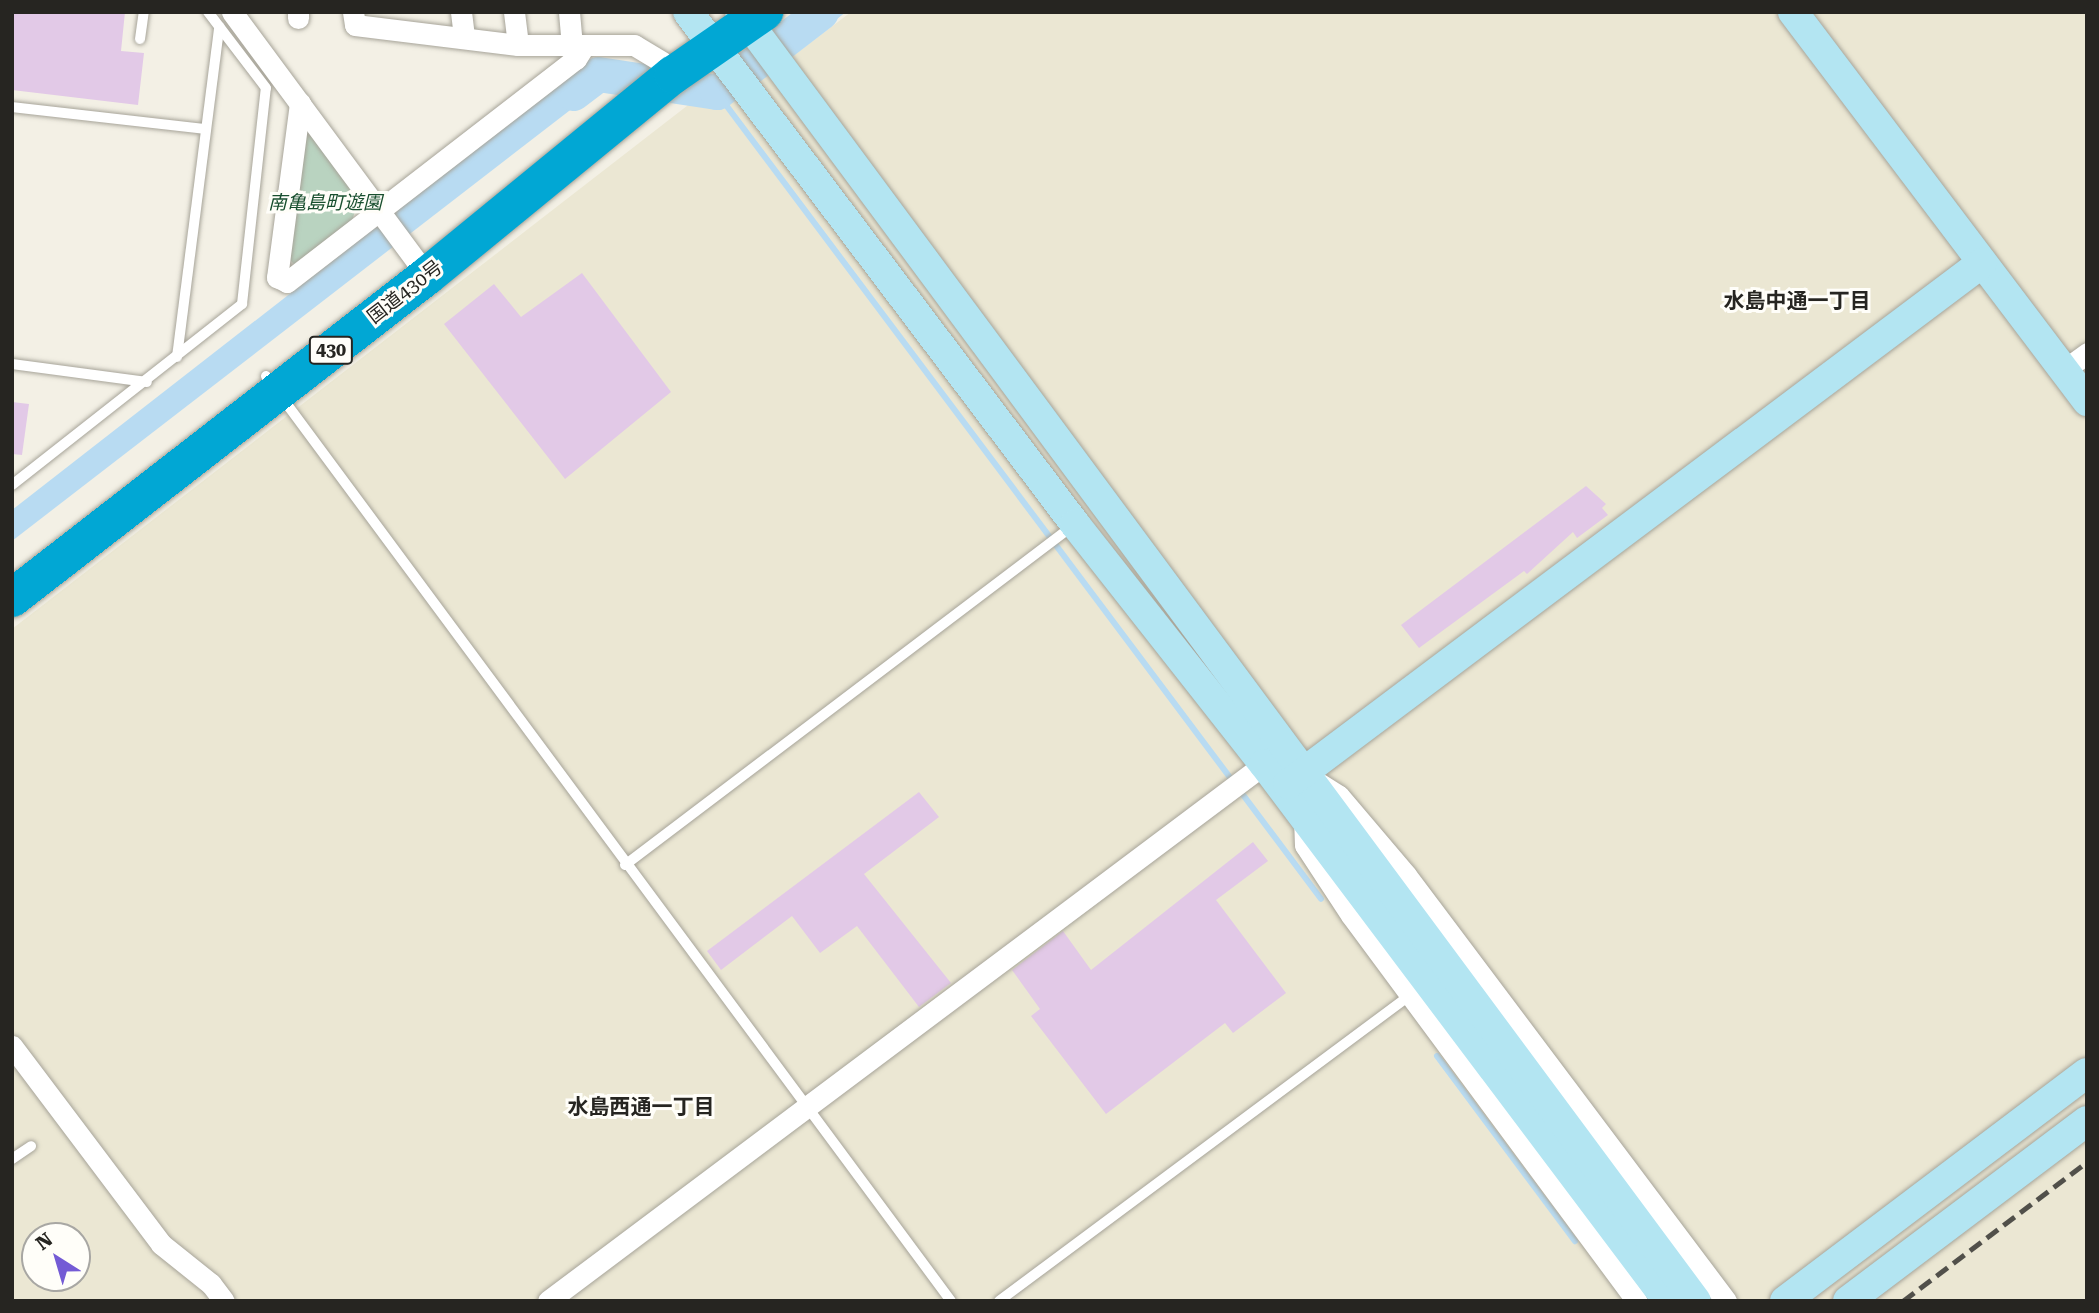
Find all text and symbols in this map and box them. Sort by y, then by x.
park label: 南亀島町遊園 [268,192,382,214]
street label: 国道430号 [363,256,447,328]
district label: 水島中通一丁目 [1724,288,1870,314]
road number: 430 [308,336,354,364]
district label: 水島西通一丁目 [568,1094,714,1120]
north arrow [21,1222,91,1292]
text: N [31,1228,57,1255]

